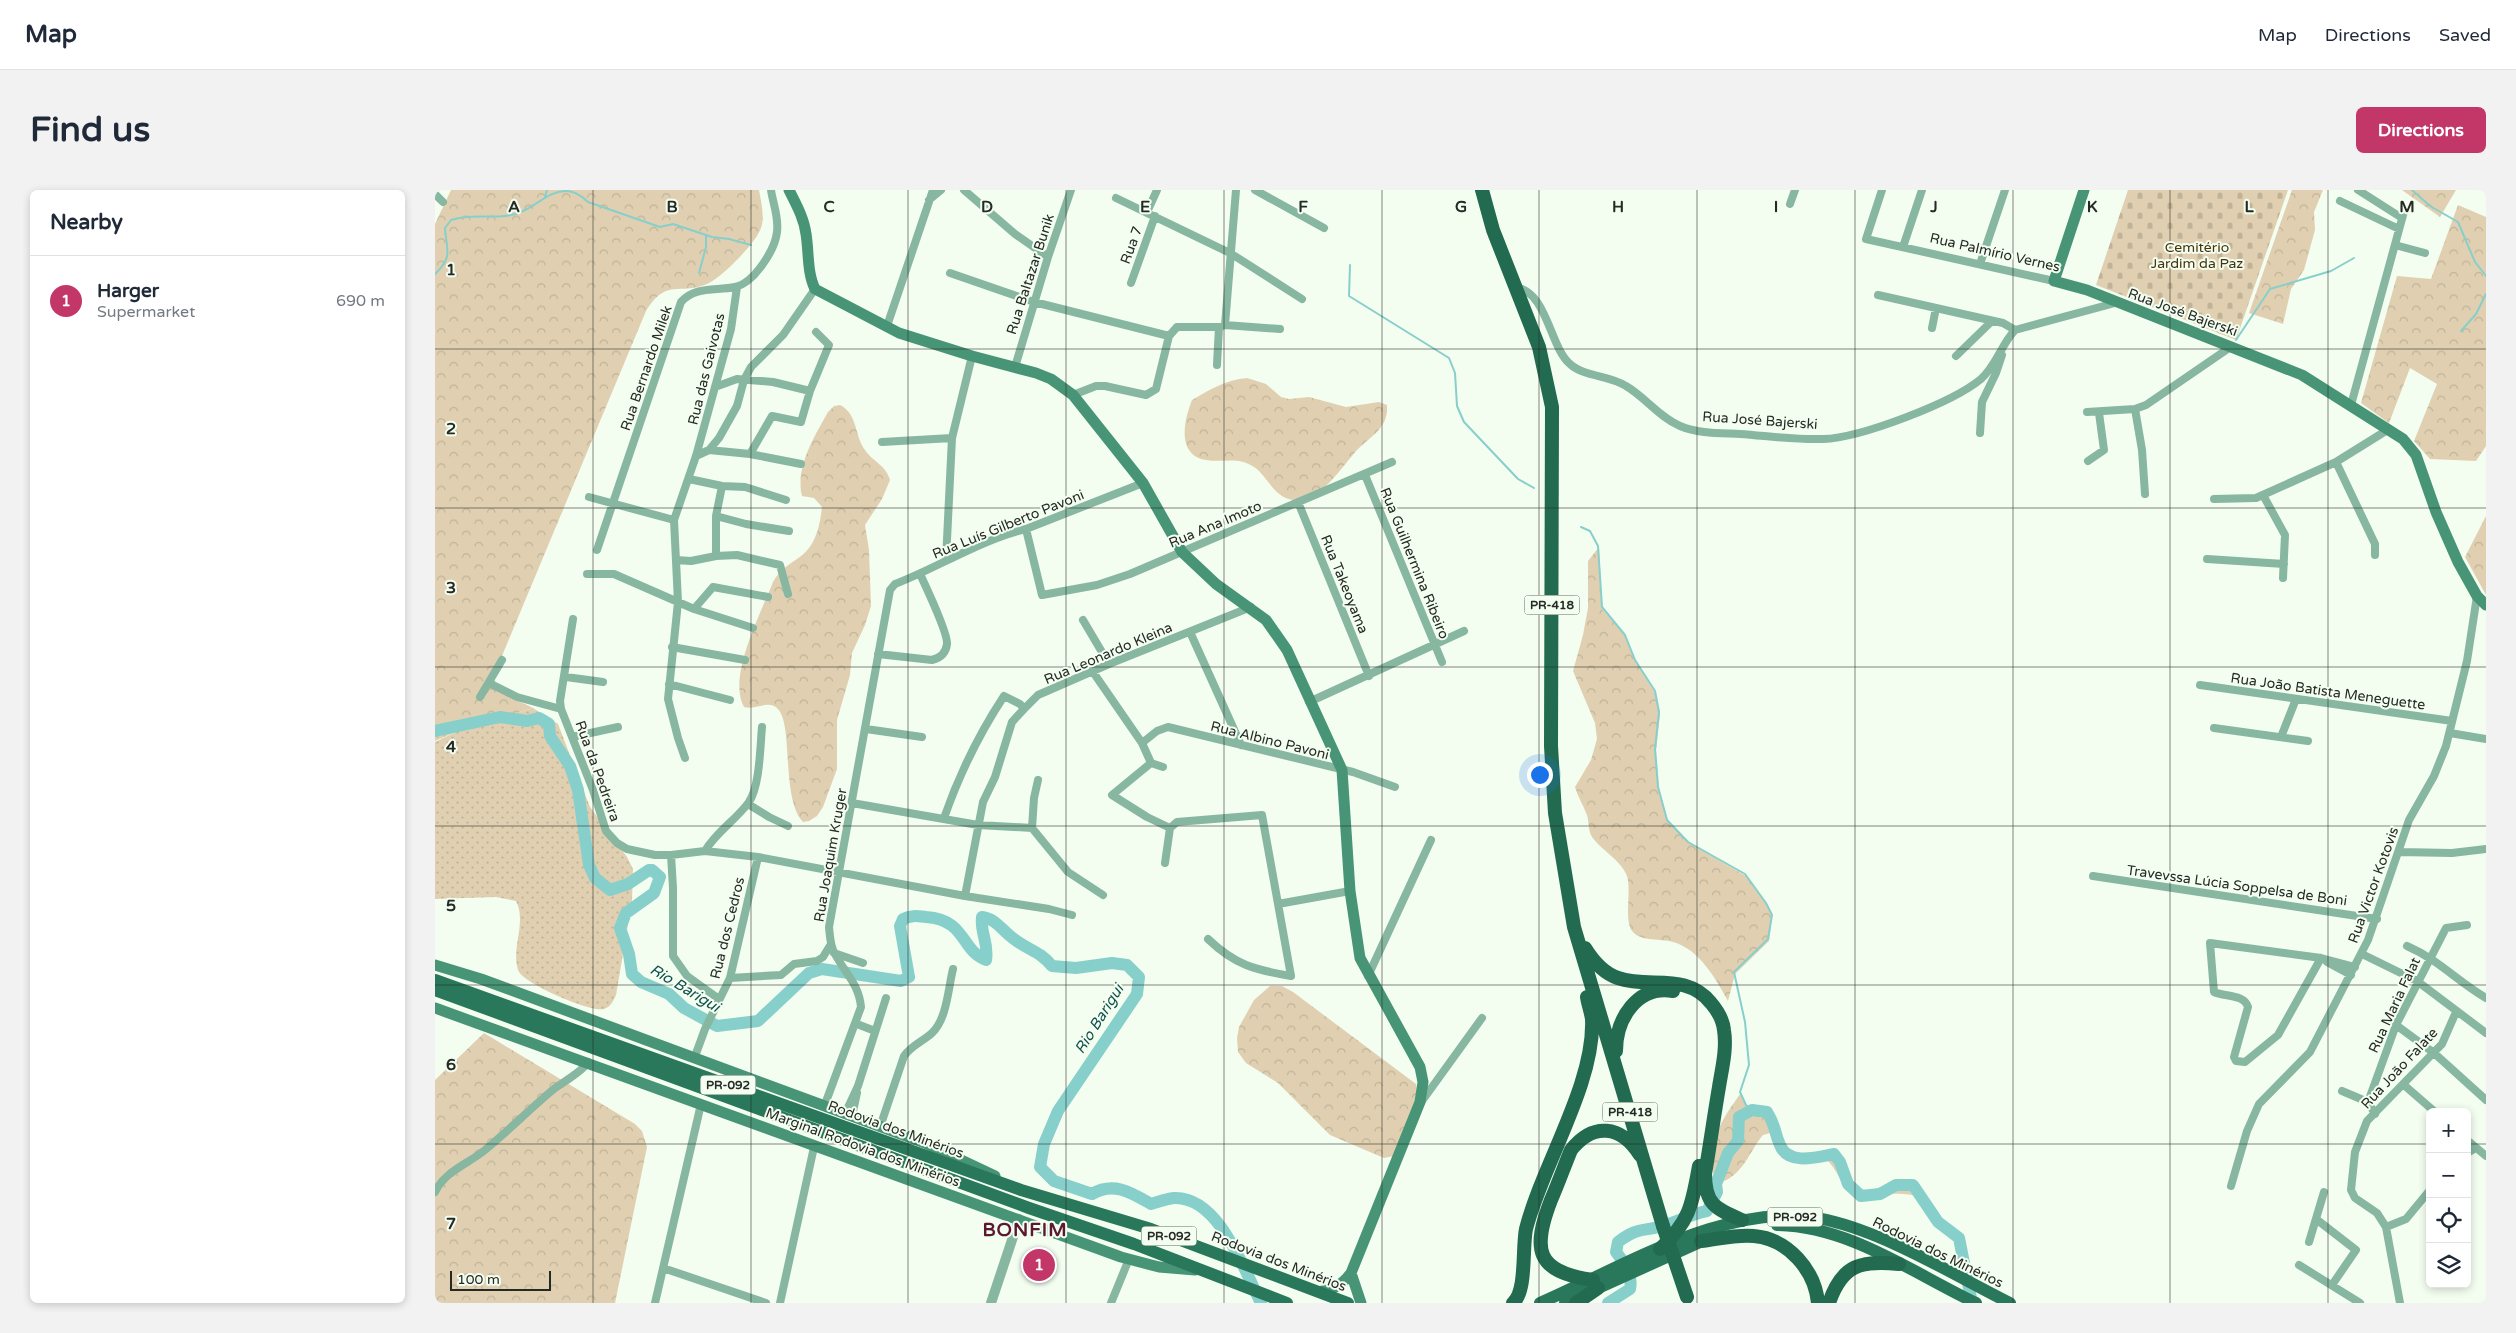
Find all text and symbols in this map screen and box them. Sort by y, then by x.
text: Map [25,20,77,49]
text: Map [2258,24,2297,46]
text: Directions [2325,24,2411,46]
text: Saved [2439,24,2491,46]
button: Directions [2356,107,2486,153]
text: Find us [30,109,150,151]
text: A [508,197,520,217]
text: B [666,197,678,217]
text: C [823,197,835,217]
text: D [981,197,993,217]
text: E [1140,197,1150,217]
text: F [1298,197,1308,217]
text: G [1455,197,1467,217]
text: H [1612,197,1624,217]
text: I [1774,197,1778,217]
text: J [1929,197,1938,217]
text: K [2087,197,2098,217]
text: L [2244,197,2254,217]
text: M [2399,197,2415,217]
text: Nearby [50,210,123,235]
street label: Rua Baltazar Bunik [1003,211,1058,337]
street label: Rua 7 [1117,224,1146,266]
street label: Rua Palmírio Vernes [1928,229,2062,276]
park label: Cemitério Jardim da Paz [2151,239,2243,272]
text: 1 [446,260,456,280]
text: Harger [97,280,159,302]
street label: Rua José Bajerski [2126,285,2240,340]
text: 1 [61,291,71,311]
text: 690 m [336,291,385,311]
text: Supermarket [97,302,195,322]
street label: Rua Bernardo Milek [617,303,676,433]
street label: Rua das Gaivotas [684,311,729,427]
street label: Rua José Bajerski [1702,408,1818,433]
text: 2 [446,419,456,439]
street label: Rua Guilhermina Ribeiro [1376,485,1453,641]
street label: Rua Luís Gilberto Pavoni [930,486,1087,563]
street label: Rua Ana Imoto [1166,497,1264,552]
street label: Rua Takeoyama [1317,532,1372,636]
text: 3 [446,578,456,598]
road number: PR-418 [1525,596,1579,614]
street label: Rua Leonardo Kleina [1041,619,1175,688]
street label: Rua João Batista Meneguette [2230,669,2426,714]
street label: Rua da Pedreira [571,718,624,824]
street label: Rua Albino Pavoni [1209,718,1331,763]
text: 4 [446,737,456,757]
your location [1527,762,1553,788]
street label: Rua Joaquim Kruger [810,786,851,923]
street label: Rua Victor Kotovis [2345,824,2402,946]
street label: Travevssa Lúcia Soppelsa de Boni [2126,862,2348,909]
street label: Rua dos Cedros [707,875,748,981]
text: 5 [446,896,456,916]
street label: Rua Maria Falat [2365,954,2424,1056]
water label: Rio Barigui [647,960,725,1017]
water label: Rio Barigui [1071,979,1129,1057]
street label: Rua João Falate [2357,1024,2441,1112]
text: 6 [446,1055,456,1075]
road number: PR-092 [701,1076,755,1094]
street label: Rodovia dos Minérios [826,1097,966,1162]
road number: PR-418 [1603,1102,1657,1122]
street label: Marginal Rodovia dos Minérios [763,1104,963,1191]
map controls [2426,1108,2471,1288]
button: + [2426,1108,2471,1153]
button: − [2426,1153,2471,1198]
button: locate [2426,1198,2471,1243]
road number: PR-092 [1767,1208,1823,1226]
street label: Rodovia dos Minérios [1870,1213,2006,1292]
text: 7 [446,1214,456,1234]
district label: BONFIM [982,1219,1068,1241]
road number: PR-092 [1141,1226,1197,1246]
street label: Rodovia dos Minérios [1209,1228,1349,1295]
button: layers [2426,1243,2471,1288]
pin: 1 [1023,1246,1055,1284]
scale bar [450,1268,551,1291]
text: 100 m [457,1271,500,1288]

